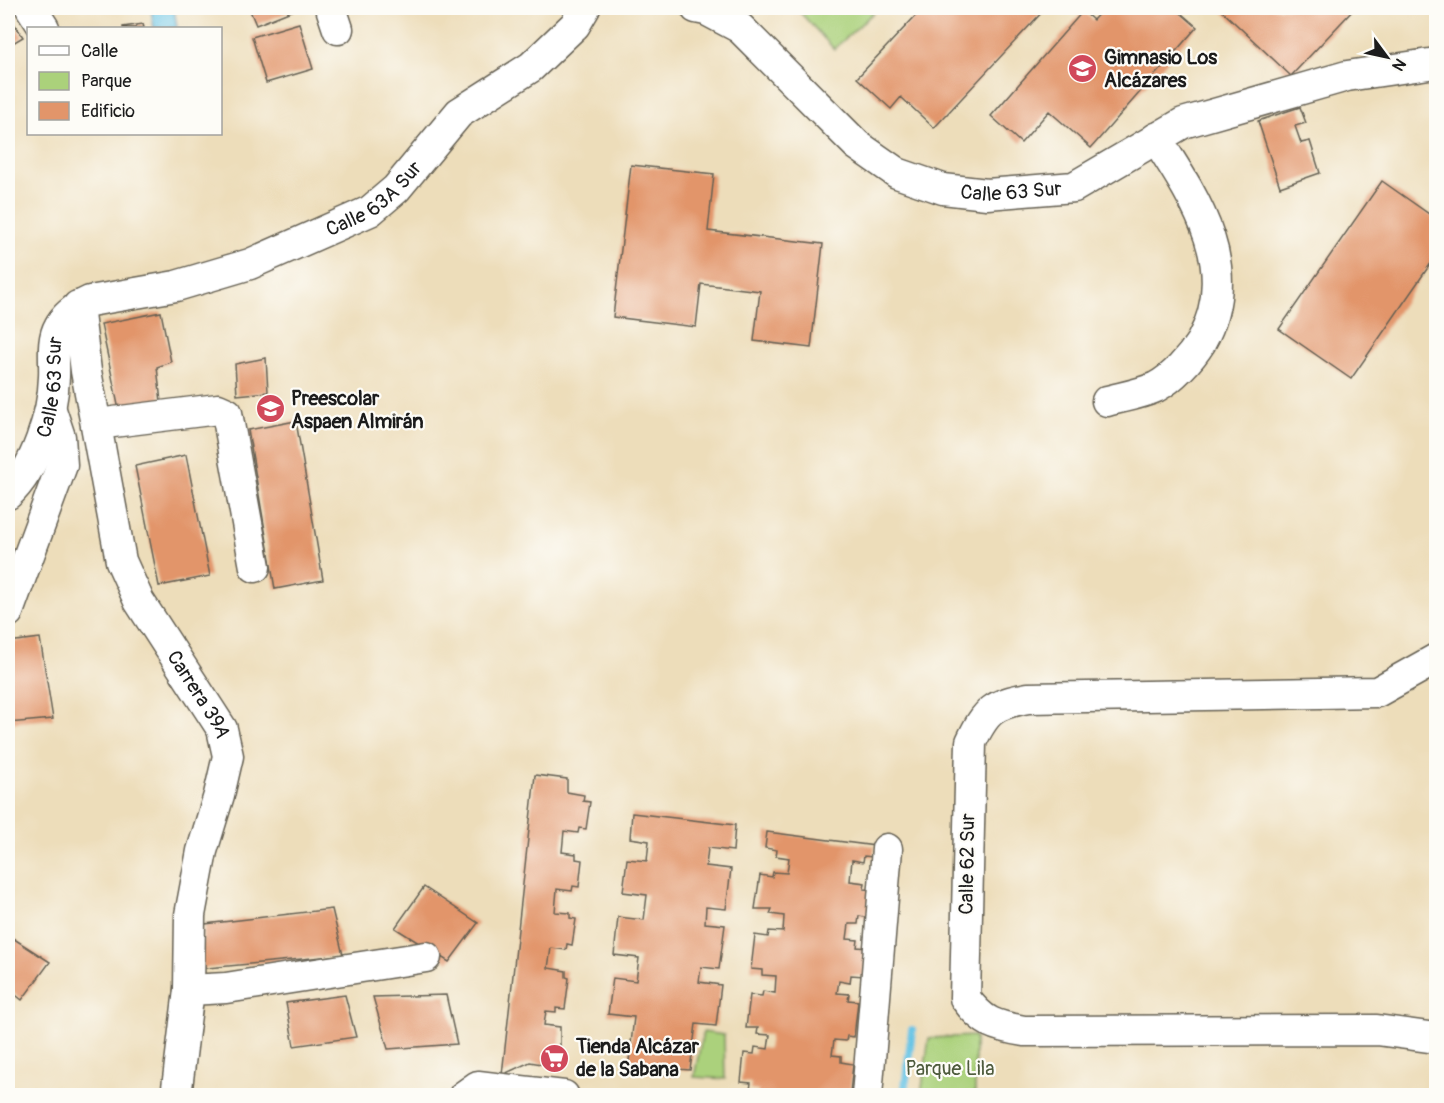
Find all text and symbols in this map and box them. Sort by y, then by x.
legend [27,27,222,135]
north arrow [1357,27,1417,87]
text: Calle [81,40,118,63]
place label: Gimnasio Los Alcázares [1104,45,1217,93]
school or university icon: Gimnasio Los Alcázares [1067,52,1099,84]
text: N [1387,55,1410,75]
text: Parque [81,70,131,93]
text: Edificio [81,100,135,123]
street label: Calle 63A Sur [322,155,427,242]
street label: Calle 63 Sur [959,176,1063,206]
street label: Calle 63 Sur [30,335,68,441]
place label: Preescolar Aspaen Almirán [291,386,424,434]
school or university icon: Preescolar Aspaen Almirán [254,393,286,425]
street label: Carrera 39A [162,645,236,741]
street label: Calle 62 Sur [954,813,980,915]
place label: Tienda Alcázar de la Sabana [575,1034,700,1082]
supermarket icon: Tienda Alcázar de la Sabana [539,1042,571,1074]
park label: Parque Lila [905,1056,995,1081]

